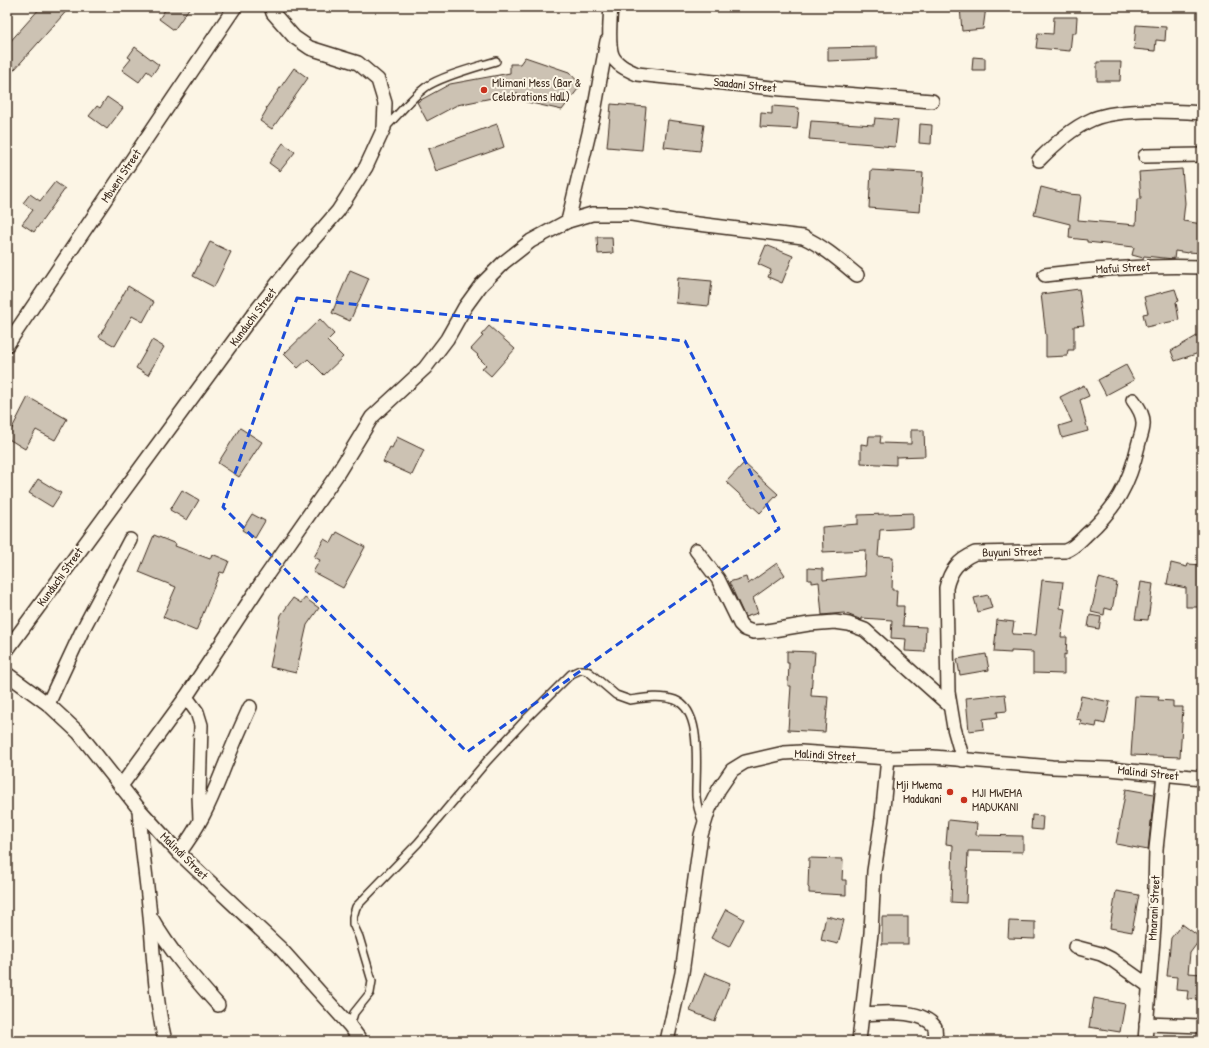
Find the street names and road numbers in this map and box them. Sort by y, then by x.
street label: Saadani Street [713,73,778,96]
street label: Mbweni Street [96,145,145,206]
street label: Mafui Street [1095,258,1151,277]
street label: Kunduchi Street [225,283,281,349]
street label: Buyuni Street [982,542,1043,561]
street label: Kunduchi Street [32,543,87,610]
street label: Malindi Street [794,744,857,765]
street label: Malindi Street [1117,761,1180,784]
street label: Malindi Street [157,828,213,884]
street label: Mnarani Street [1143,874,1164,941]

